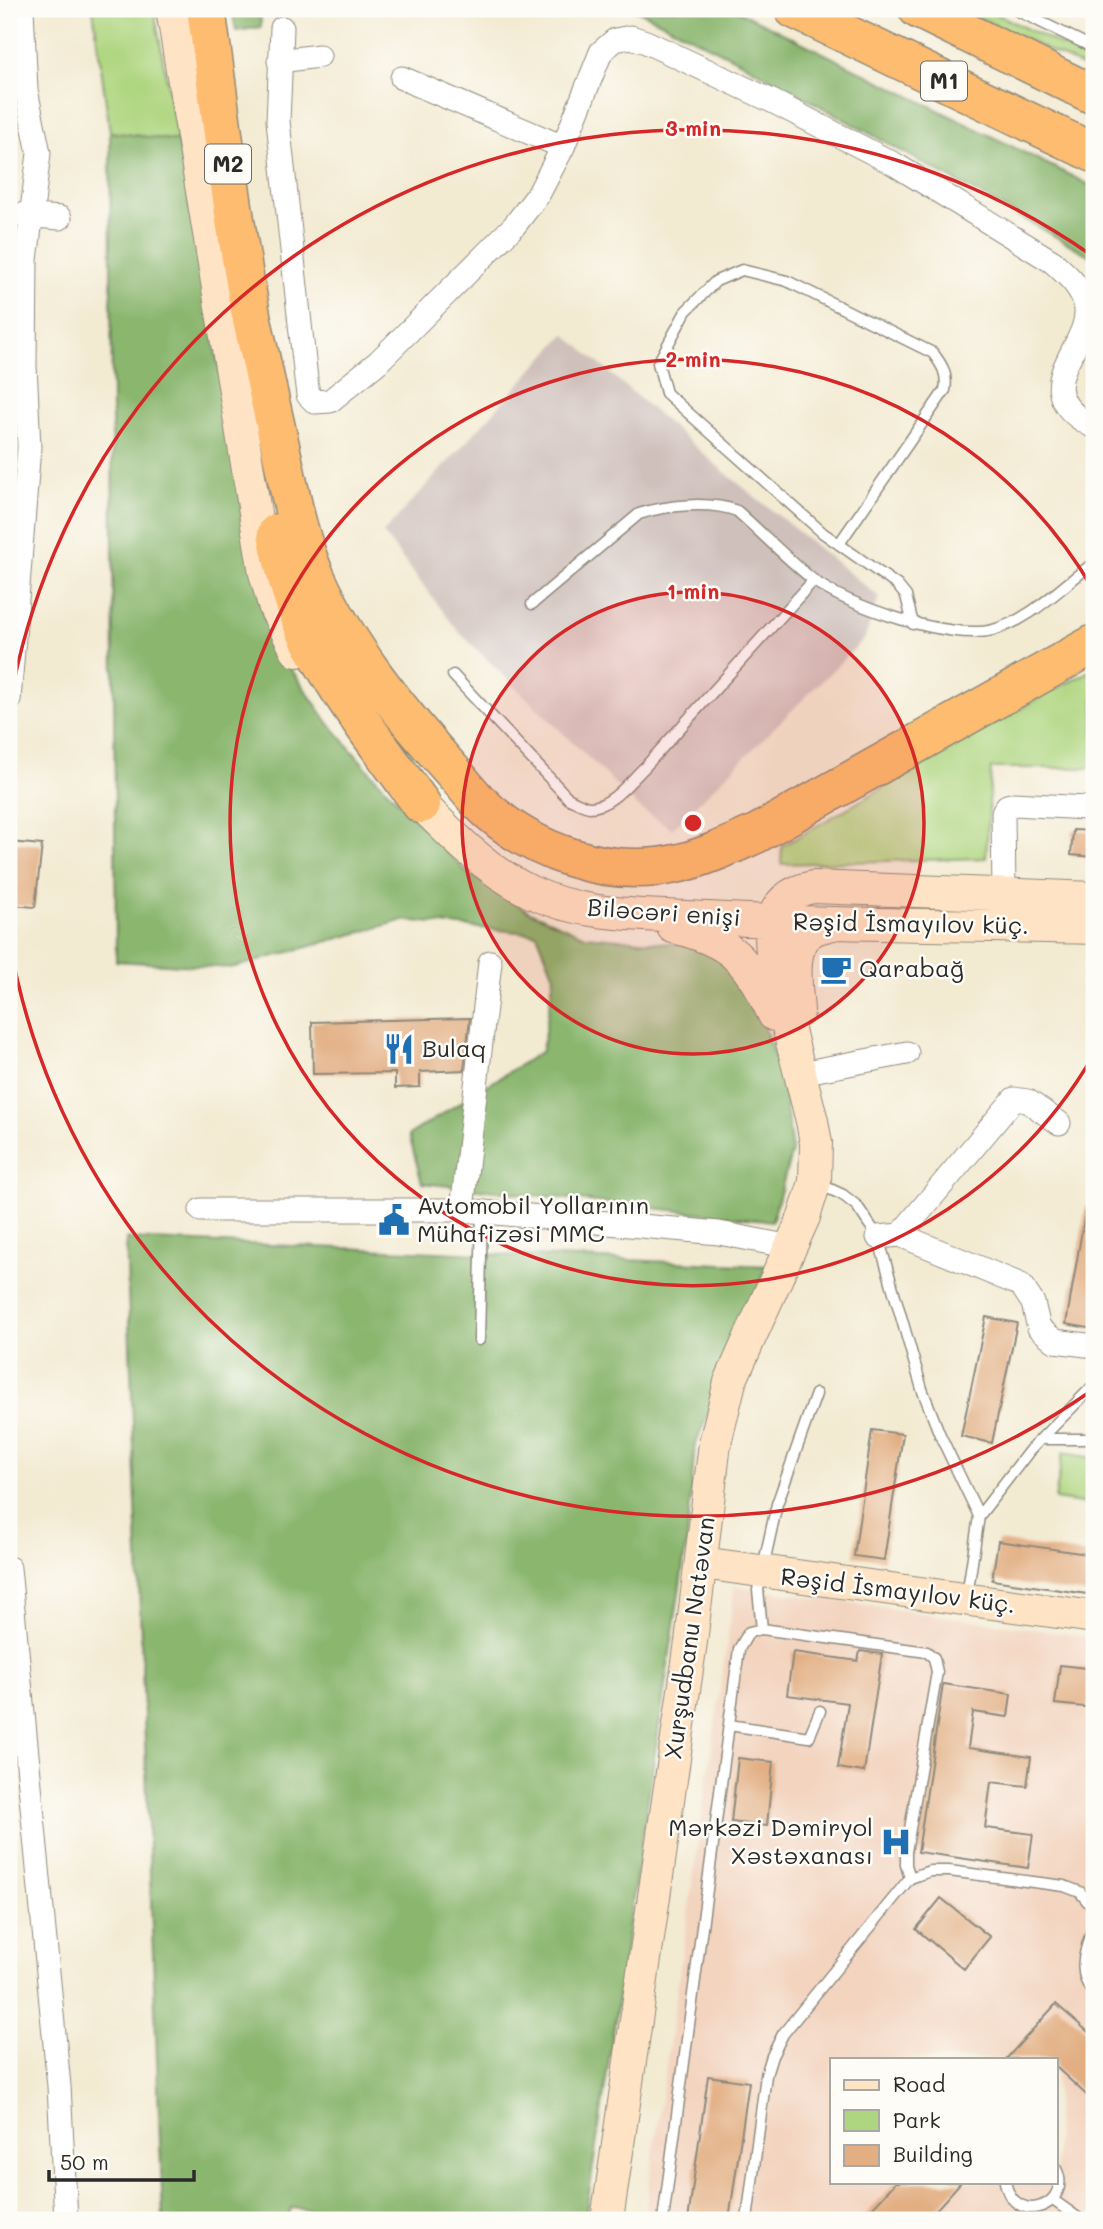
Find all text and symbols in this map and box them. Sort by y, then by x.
road number: M1 [921,61,967,100]
text: 3 min [665,114,721,141]
road number: M2 [205,144,251,183]
text: 2 min [665,345,721,372]
text: 1 min [667,577,719,604]
centre of rings [681,811,705,835]
street label: Biləcəri enişi [586,891,742,932]
street label: Rəşid İsmayılov küç. [793,905,1029,940]
cafe icon: Qarabağ [819,952,853,986]
place label: Qarabağ [859,952,964,983]
restaurant icon: Bulaq [382,1032,416,1066]
place label: Bulaq [422,1032,486,1063]
place label: Avtomobil Yollarının Mühafizəsi MMC [417,1189,649,1248]
public building icon: Avtomobil Yollarının Mühafizəsi MMC [377,1203,411,1237]
street label: Xurşudbanu Natəvan [656,1515,721,1761]
street label: Rəşid İsmayılov küç. [779,1560,1017,1619]
place label: Mərkəzi Dəmiryol Xəstəxanası [668,1811,873,1870]
hospital icon: Mərkəzi Dəmiryol Xəstəxanası [879,1825,913,1859]
legend [830,2058,1058,2184]
text: Road [893,2070,945,2097]
text: Park [893,2106,941,2133]
scale bar [49,2138,194,2182]
text: Building [893,2140,973,2167]
text: 50 m [60,2148,109,2175]

